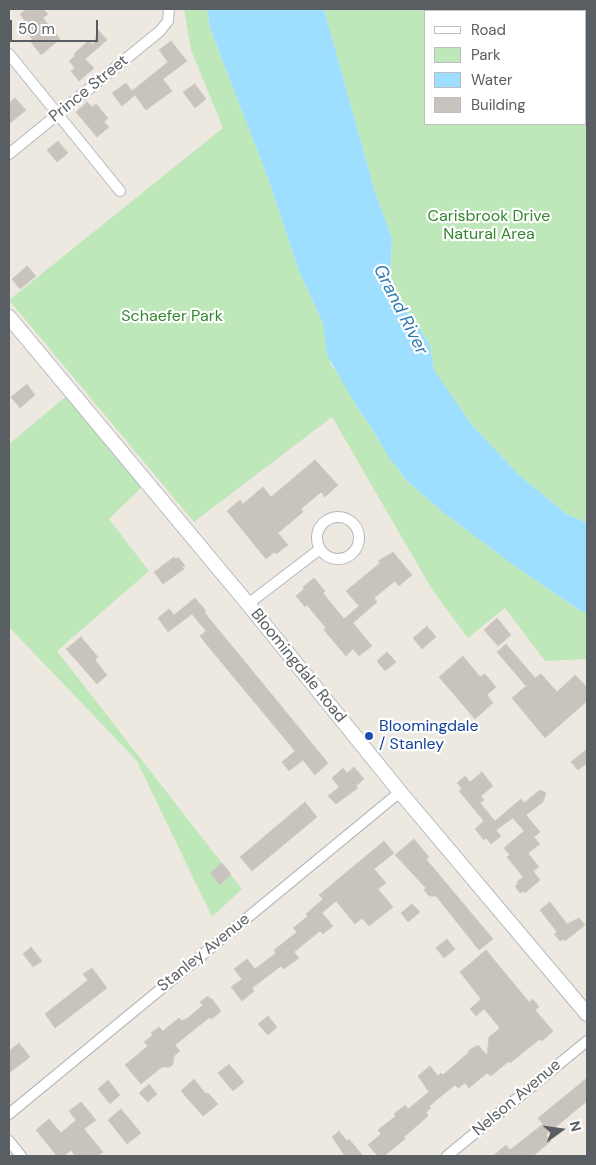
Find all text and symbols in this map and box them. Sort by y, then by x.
scale bar [12,10,100,42]
legend [424,10,586,125]
text: 50 m [18,19,55,39]
text: Road [471,20,506,40]
text: Park [471,45,501,65]
street label: Prince Street [46,51,132,127]
text: Water [471,70,512,90]
text: Building [471,95,526,115]
park label: Carisbrook Drive Natural Area [428,207,550,245]
water label: Grand River [368,261,432,359]
park label: Schaefer Park [121,307,223,327]
street label: Bloomingdale Road [246,605,350,727]
place label: Bloomingdale / Stanley [379,717,478,755]
marker: Bloomingdale / Stanley [363,730,375,742]
street label: Stanley Avenue [154,910,254,996]
street label: Nelson Avenue [469,1056,565,1140]
north arrow [536,1105,586,1155]
text: N [566,1119,586,1134]

